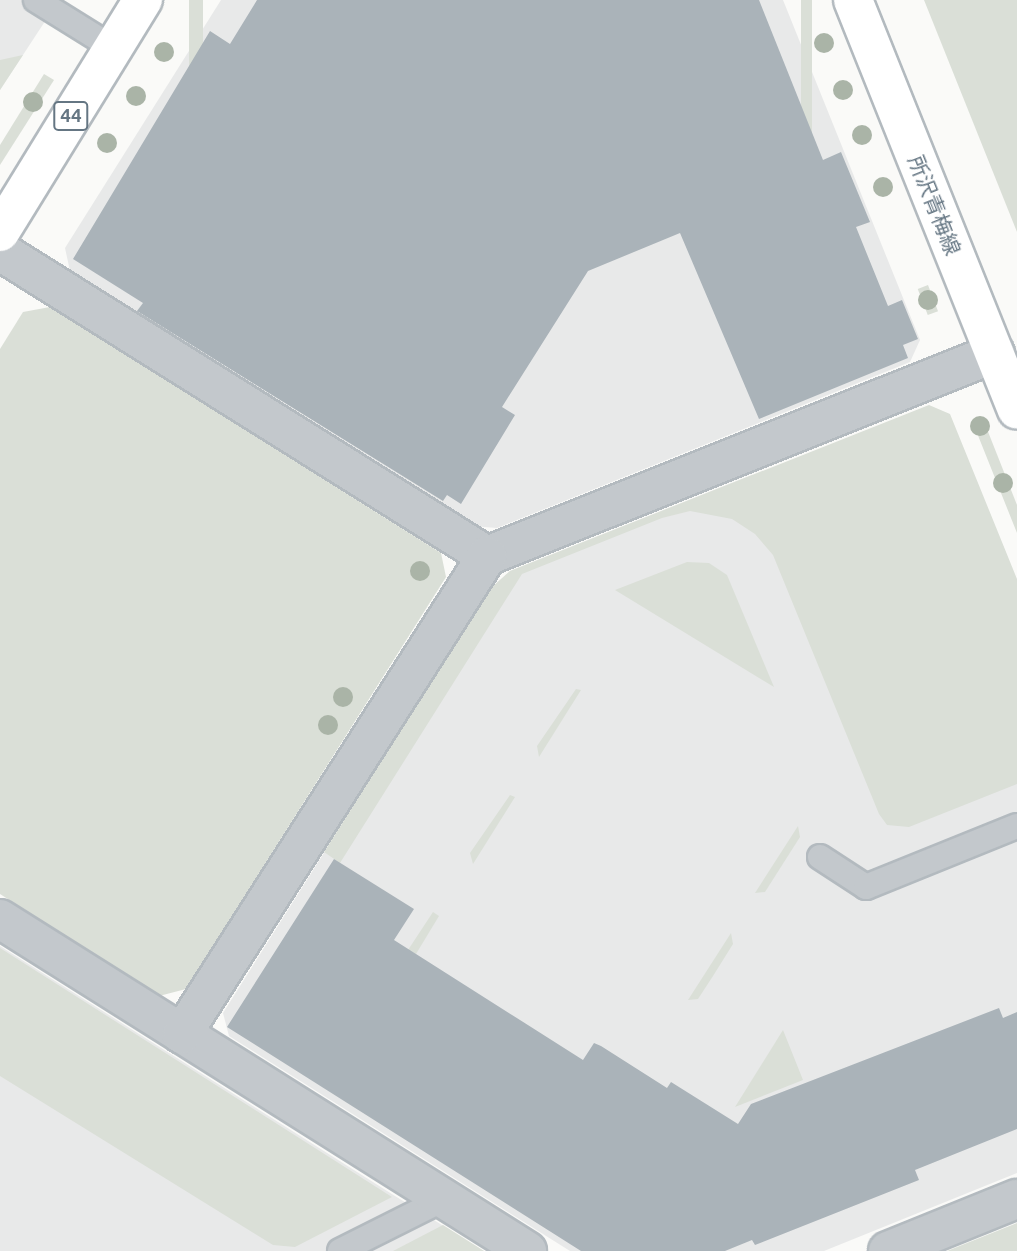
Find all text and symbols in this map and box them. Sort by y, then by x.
road number: 44 [52,100,90,132]
street label: 所沢青梅線 [904,152,966,258]

